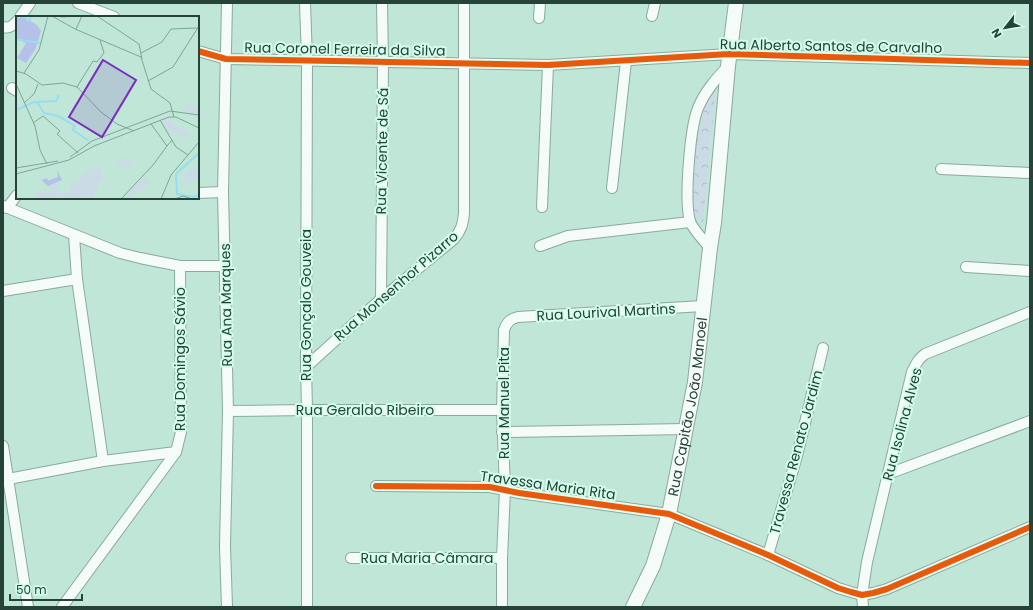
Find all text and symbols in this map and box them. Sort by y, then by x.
north arrow [985,8,1025,48]
inset map [16,16,199,199]
text: N [987,25,1005,41]
street label: Rua Alberto Santos de Carvalho [720,34,942,58]
street label: Rua Coronel Ferreira da Silva [244,37,446,61]
street label: Rua Vicente de Sá [371,87,393,215]
street label: Rua Monsenhor Pizarro [329,226,463,346]
street label: Rua Gonçalo Gouveia [296,229,316,381]
street label: Rua Ana Marques [215,243,237,367]
street label: Rua Domingos Sávio [170,287,190,431]
street label: Rua Lourival Martins [536,298,676,326]
street label: Rua Capitão João Manoel [663,316,712,498]
street label: Rua Manuel Pita [494,347,514,459]
street label: Rua Isolina Alves [877,365,927,483]
street label: Travessa Renato Jardim [764,368,828,536]
street label: Rua Geraldo Ribeiro [296,400,434,420]
street label: Travessa Maria Rita [479,466,617,504]
street label: Rua Maria Câmara [361,548,493,568]
scale bar [10,576,82,602]
text: 50 m [16,581,47,598]

